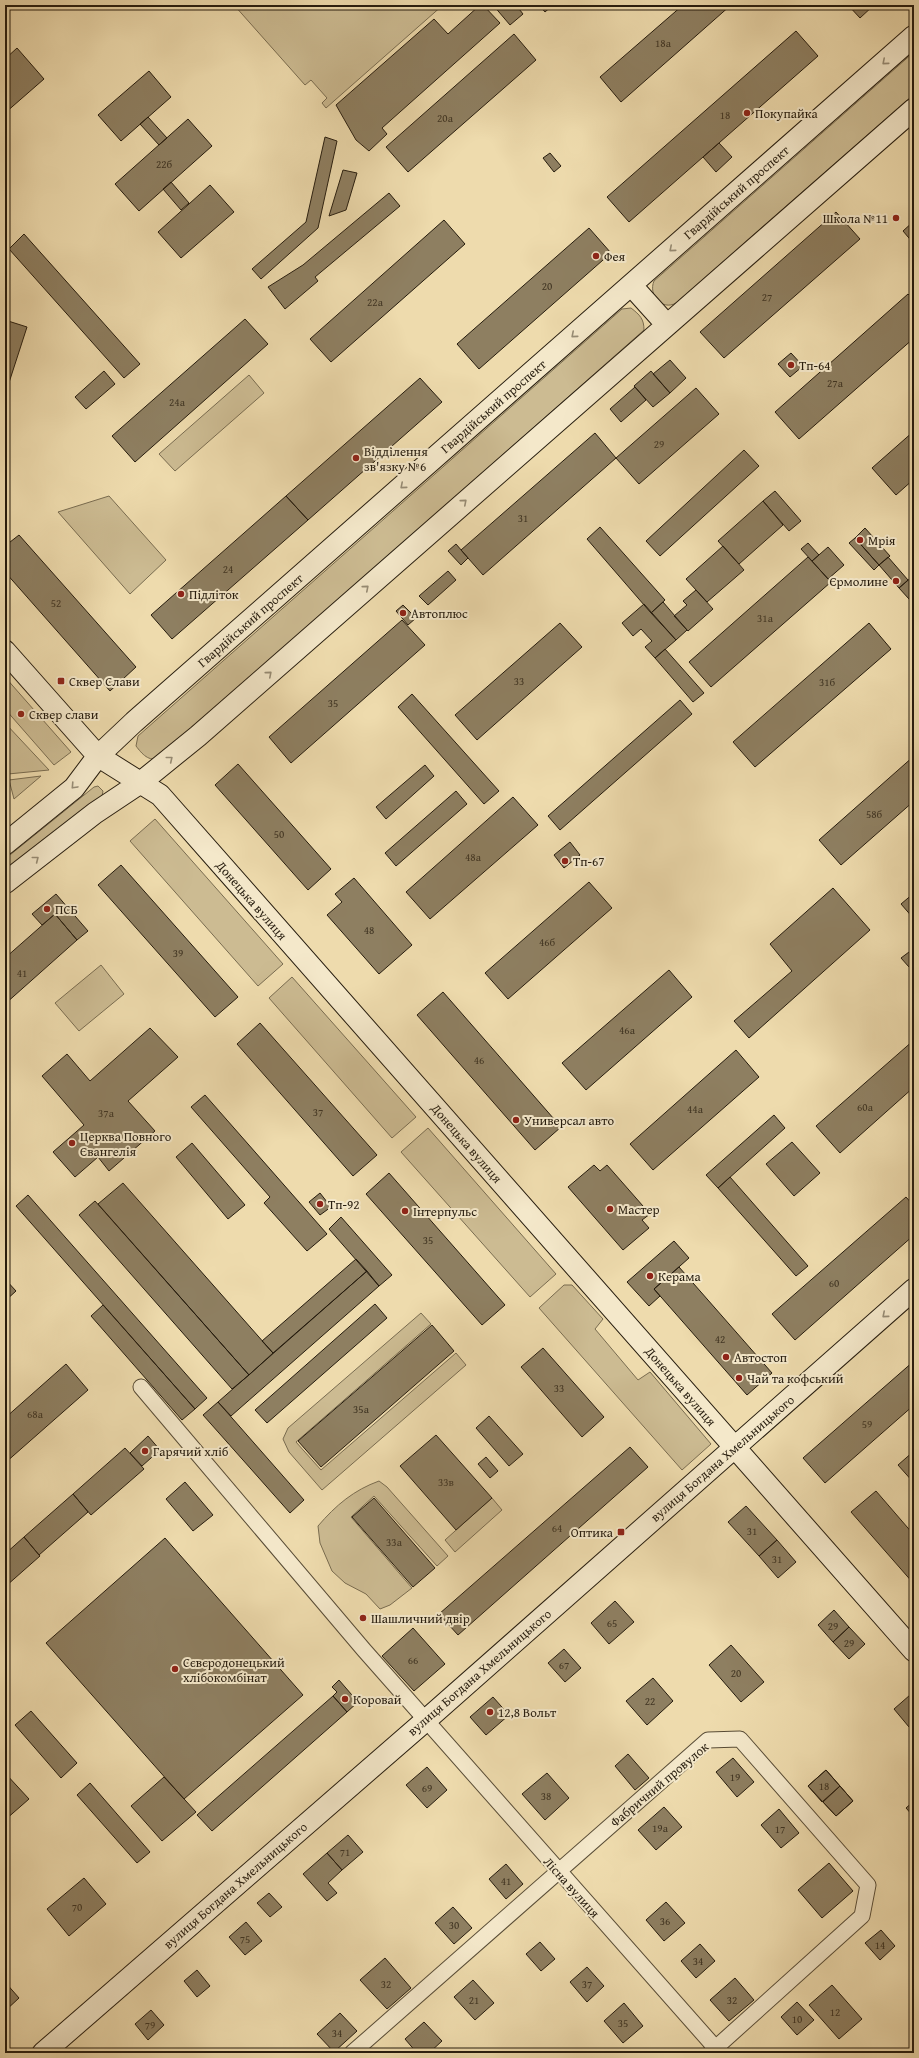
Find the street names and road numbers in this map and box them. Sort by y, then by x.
street label: Гвардійський проспект [679,141,794,244]
street label: Гвардійський проспект [436,355,551,458]
street label: Гвардійський проспект [193,569,308,672]
street label: Донецька вулиця [211,856,292,945]
street label: Донецька вулиця [426,1099,507,1188]
street label: Донецька вулиця [640,1342,721,1431]
street label: вулиця Богдана Хмельницького [646,1390,799,1526]
street label: вулиця Богдана Хмельницького [403,1604,556,1740]
street label: Фабричний провулок [606,1737,713,1831]
street label: вулиця Богдана Хмельницького [159,1817,312,1953]
street label: Лісна вулиця [539,1853,604,1922]

